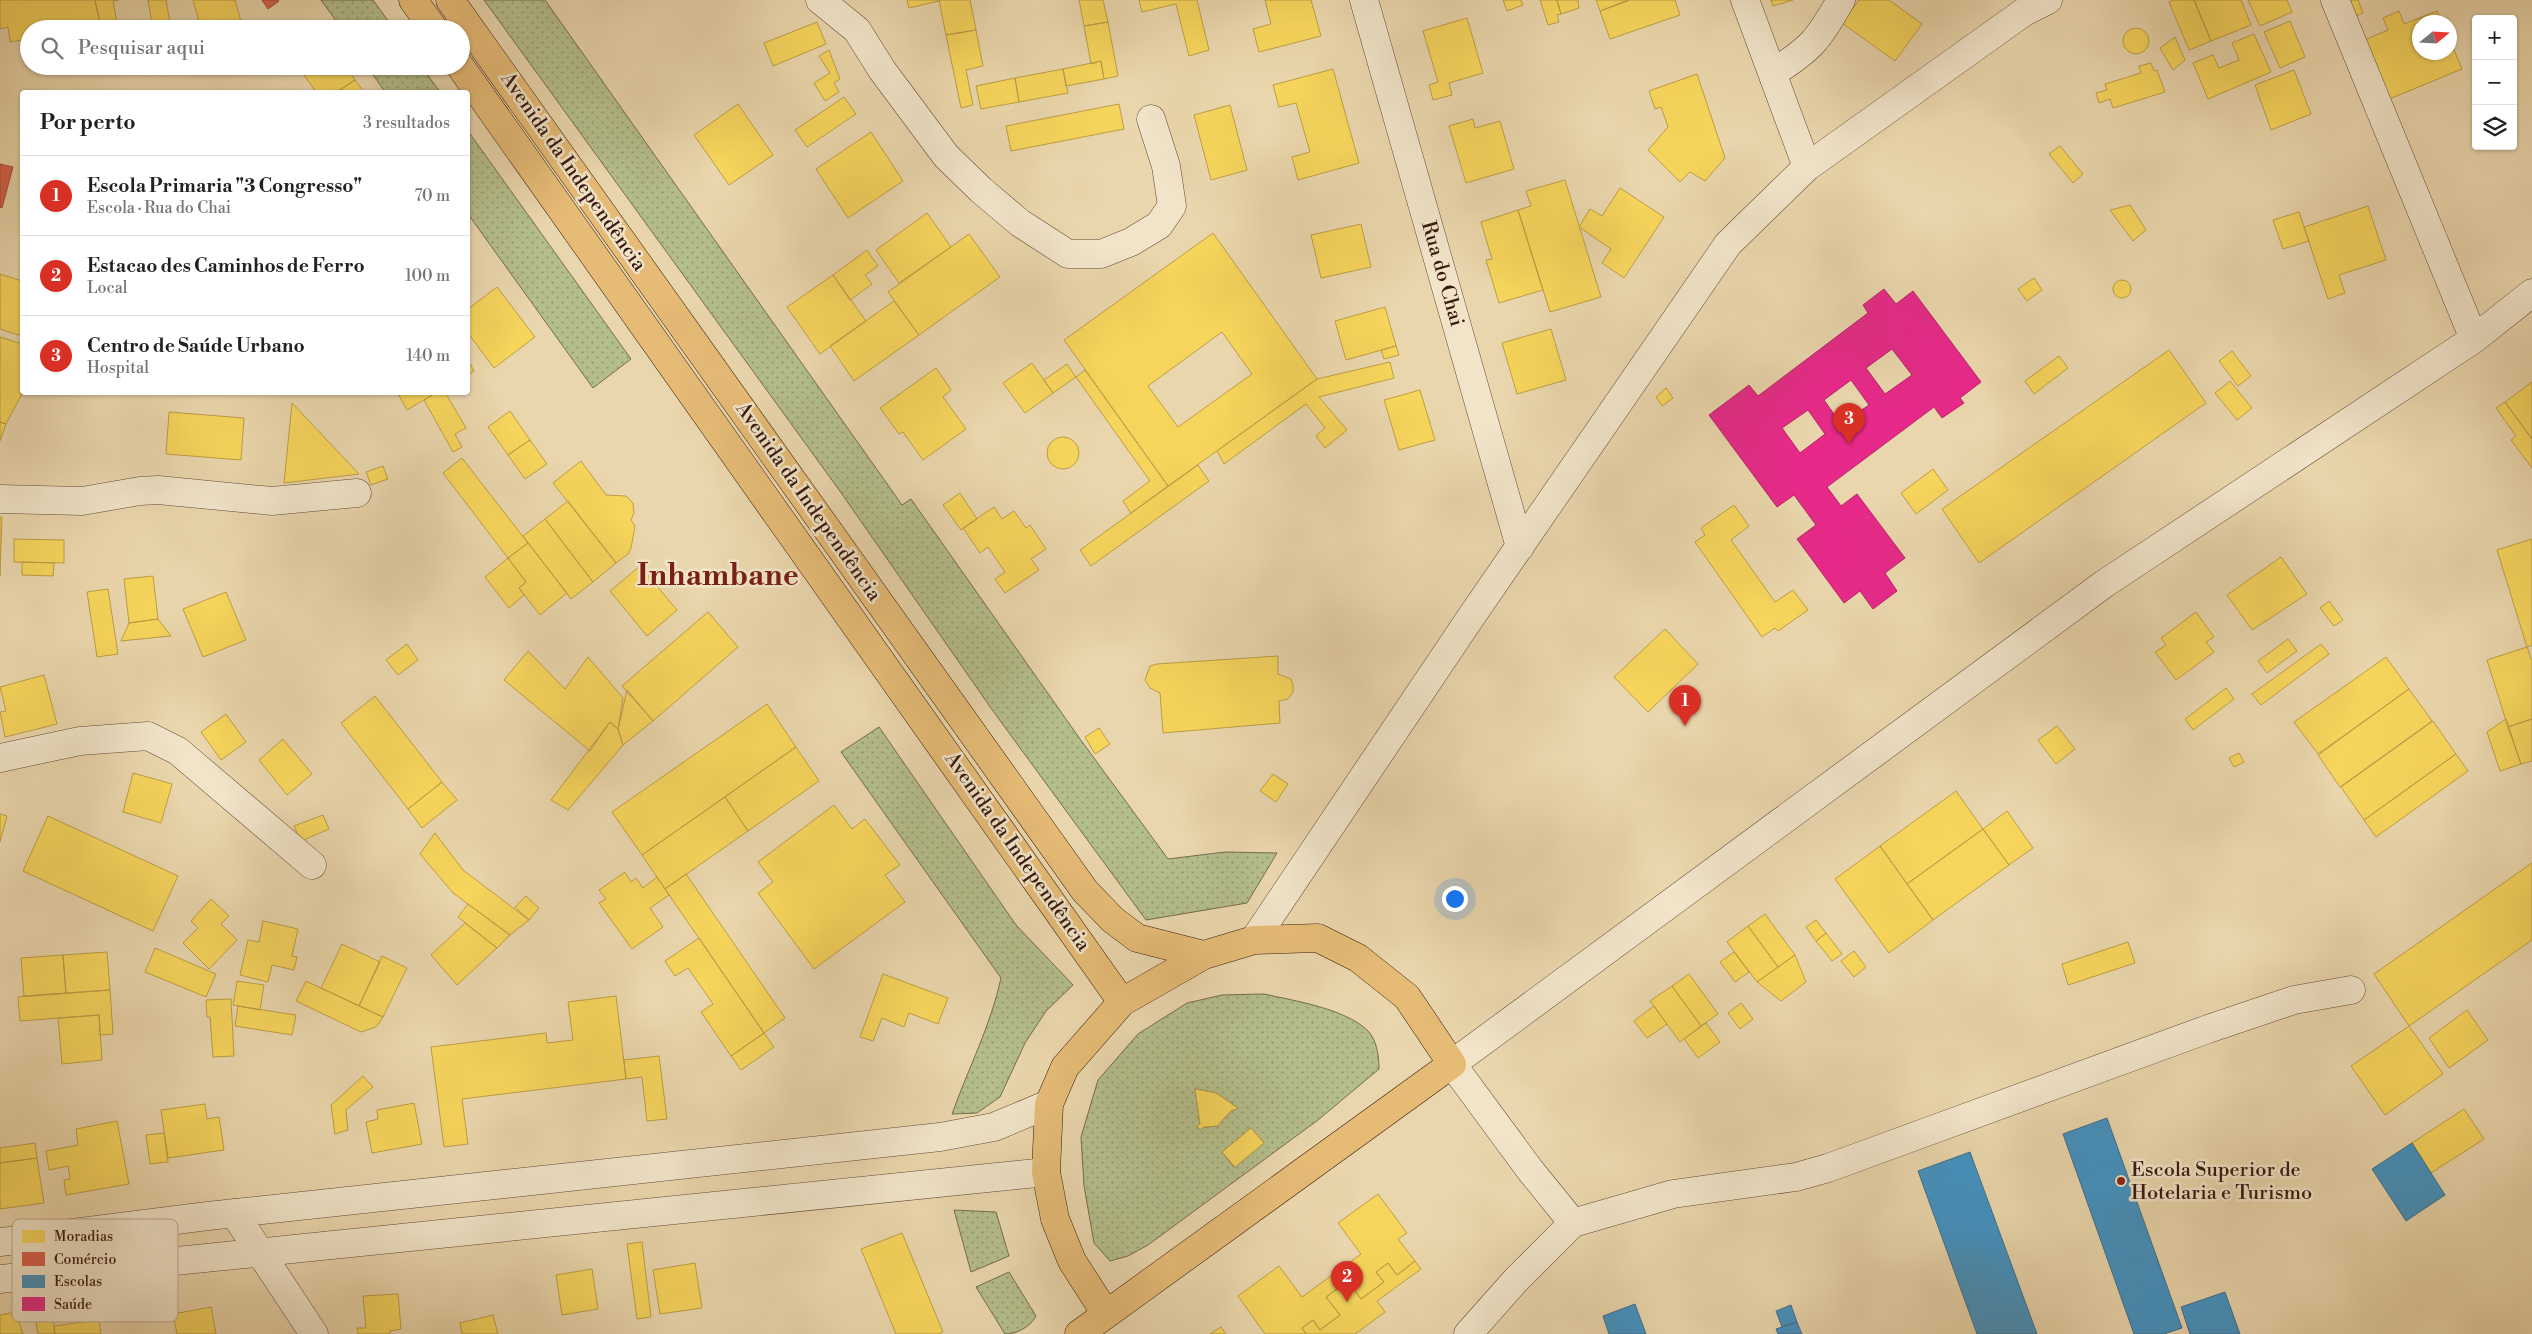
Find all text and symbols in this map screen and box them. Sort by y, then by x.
north arrow [2412,15,2457,60]
map controls [2472,15,2517,150]
button: + [2472,15,2517,60]
search box [20,20,470,75]
icon: search [38,34,66,62]
text: Pesquisar aqui [78,36,205,60]
button: − [2472,60,2517,105]
street label: Avenida da Independência [494,67,652,277]
button: layers [2472,105,2517,150]
text: Por perto [40,110,136,136]
text: 3 resultados [363,113,450,133]
text: Escola Primaria "3 Congresso" [87,174,362,198]
text: 1 [52,186,60,206]
text: 70 m [414,186,450,206]
text: Escola · Rua do Chai [87,198,231,218]
street label: Rua do Chai [1415,218,1469,330]
text: Estacao des Caminhos de Ferro [87,254,365,278]
text: 2 [51,266,61,286]
text: 100 m [405,266,450,286]
text: Local [87,278,128,298]
text: Centro de Saúde Urbano [87,334,305,358]
text: 3 [51,346,61,366]
text: 140 m [406,346,450,366]
text: Hospital [87,358,149,378]
street label: Avenida da Independência [729,397,887,607]
pin: 3 [1833,403,1865,444]
district label: Inhambane [637,557,799,595]
pin: 1 [1669,685,1701,726]
street label: Avenida da Independência [938,747,1096,957]
your location [1442,886,1468,912]
place label: Escola Superior de Hotelaria e Turismo [2131,1158,2312,1206]
marker: Escola Superior de Hotelaria e Turismo [2115,1175,2127,1187]
legend [12,1219,178,1322]
text: Moradias [54,1228,113,1246]
text: Comércio [54,1251,116,1269]
pin: 2 [1331,1261,1363,1302]
text: Escolas [54,1273,102,1291]
text: Saúde [54,1296,92,1314]

